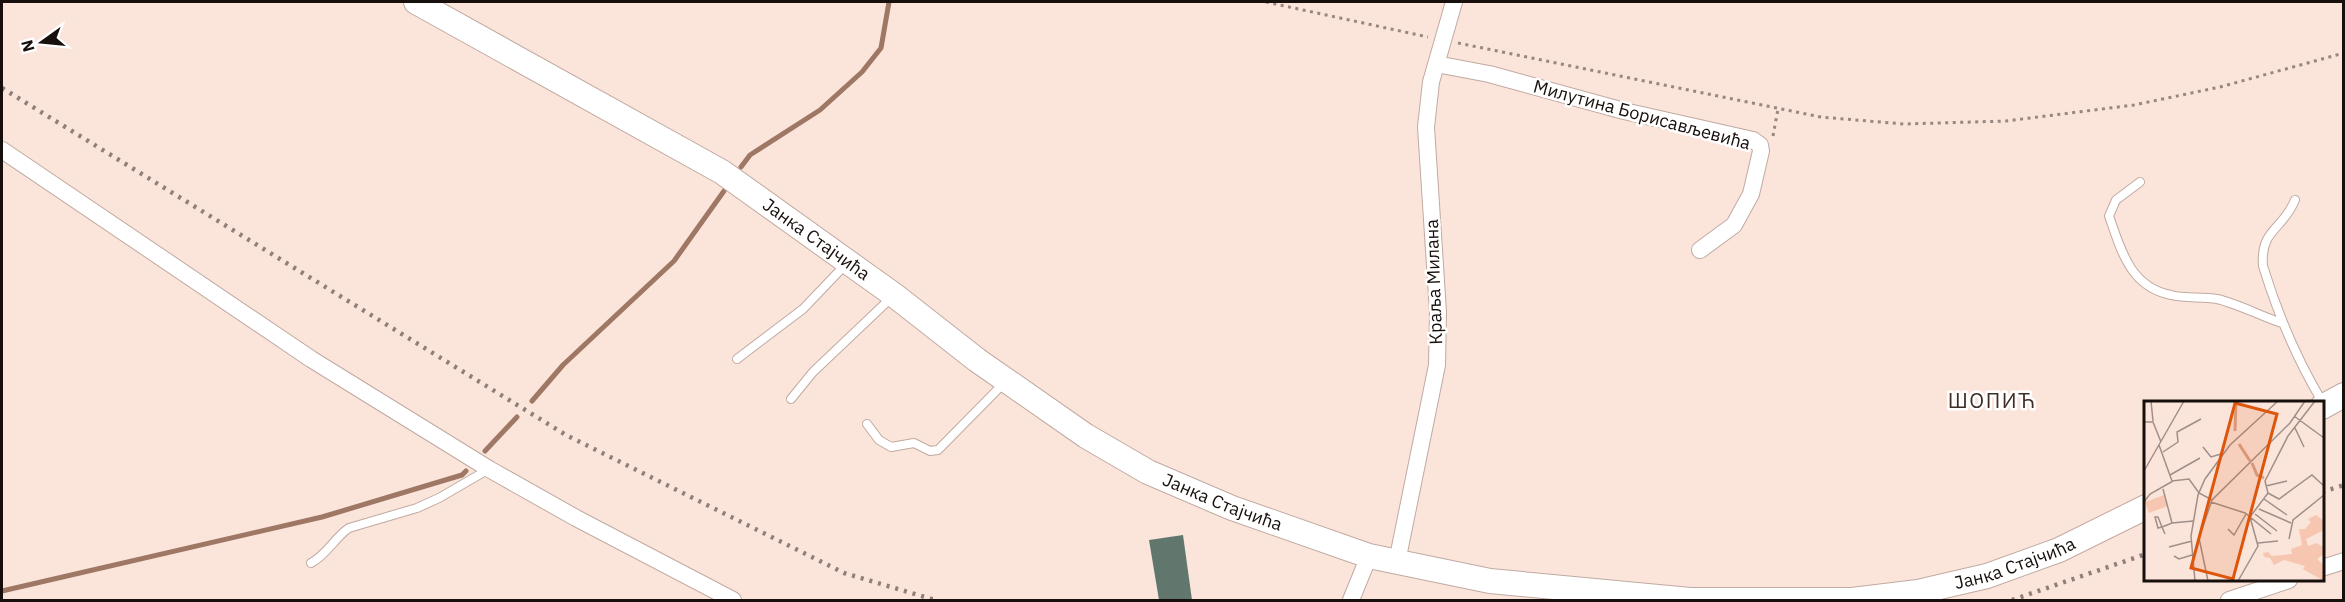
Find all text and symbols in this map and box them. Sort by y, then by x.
north arrow [12,12,72,72]
text: N [16,38,39,54]
street label: Милутина Борисављевића [1531,74,1754,155]
street label: Јанка Стајчића [758,193,875,285]
street label: Краља Милана [1420,218,1447,345]
district label: ШОПИЋ [1948,386,2036,414]
inset map [2144,401,2324,581]
street label: Јанка Стајчића [1159,468,1286,536]
street label: Јанка Стајчића [1952,532,2079,594]

